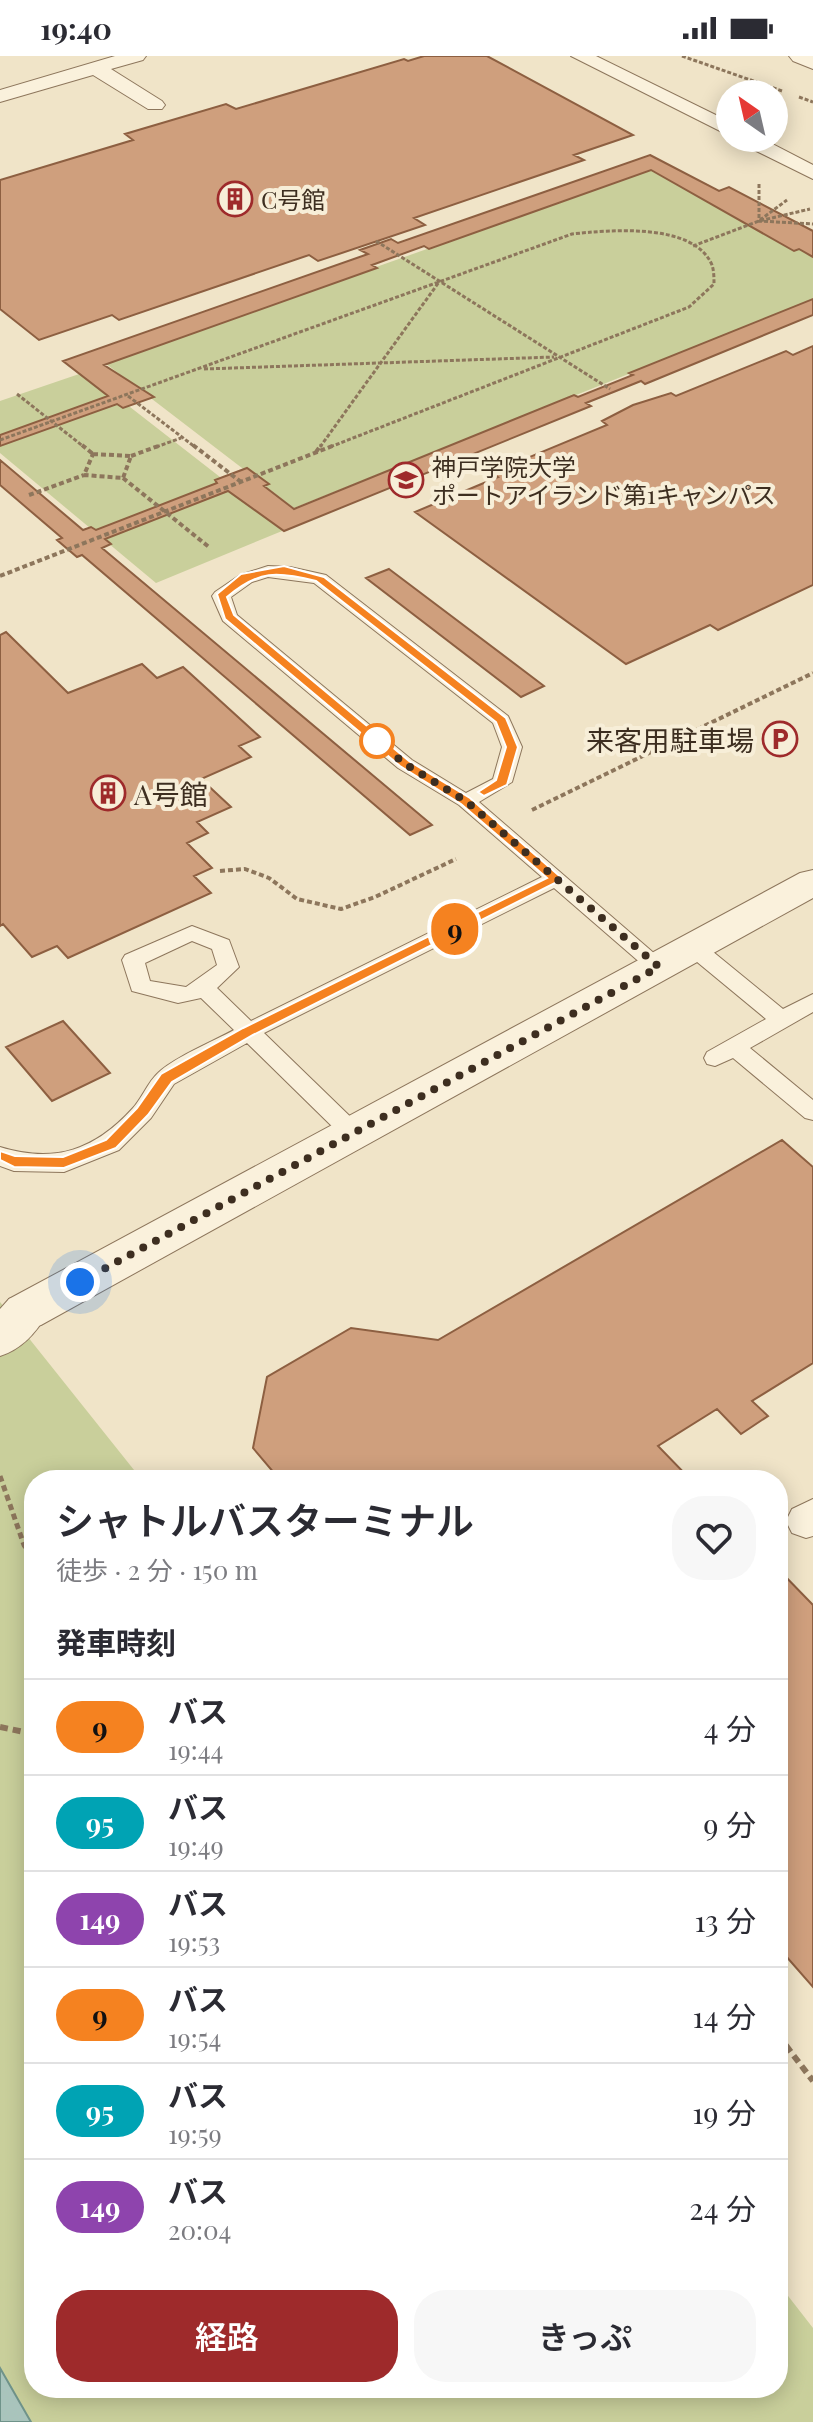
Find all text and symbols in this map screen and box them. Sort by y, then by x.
text: 19:40 [40,8,112,48]
north arrow [716,80,788,152]
map controls [716,80,788,152]
building icon: C号館 [216,180,254,218]
place label: C号館 [261,183,326,215]
place label: 神戸学院大学 ポートアイランド第1キャンパス [432,450,776,510]
school or university icon: 神戸学院大学 ポートアイランド第1キャンパス [387,461,425,499]
parking icon: 来客用駐車場 [761,720,799,758]
place label: 来客用駐車場 [586,721,754,758]
unlabelled marker [360,724,394,758]
building icon: A号館 [89,774,127,812]
place label: A号館 [133,775,208,812]
line badge: 9 [429,903,481,955]
text: 9 [447,910,463,947]
your location [60,1262,100,1302]
text: シャトルバスターミナル [56,1494,474,1545]
button: heart [672,1496,756,1580]
text: 徒歩 · 2 分 · 150 m [56,1552,258,1587]
text: 発車時刻 [56,1622,176,1662]
text: バス [168,1691,228,1731]
text: 9 [92,1708,108,1745]
text: 4 分 [704,1708,756,1748]
text: 19:44 [168,1732,223,1767]
text: バス [168,1787,228,1827]
text: 95 [86,1804,114,1841]
text: 9 分 [703,1804,756,1844]
text: 19:49 [168,1828,224,1863]
text: バス [168,1883,228,1923]
text: 149 [80,1900,121,1937]
text: 13 分 [694,1900,756,1940]
text: 19:53 [168,1924,220,1959]
text: バス [168,1979,228,2019]
text: 9 [92,1996,108,2033]
text: 14 分 [693,1996,756,2036]
text: 19:54 [168,2020,221,2055]
text: バス [168,2075,228,2115]
text: 95 [86,2092,114,2129]
text: 19 分 [692,2092,756,2132]
text: 19:59 [168,2116,222,2151]
text: バス [168,2171,228,2211]
text: 149 [80,2188,121,2225]
text: 24 分 [689,2188,756,2228]
text: 20:04 [168,2212,231,2247]
button: 経路 [56,2290,398,2382]
button: きっぷ [414,2290,756,2382]

